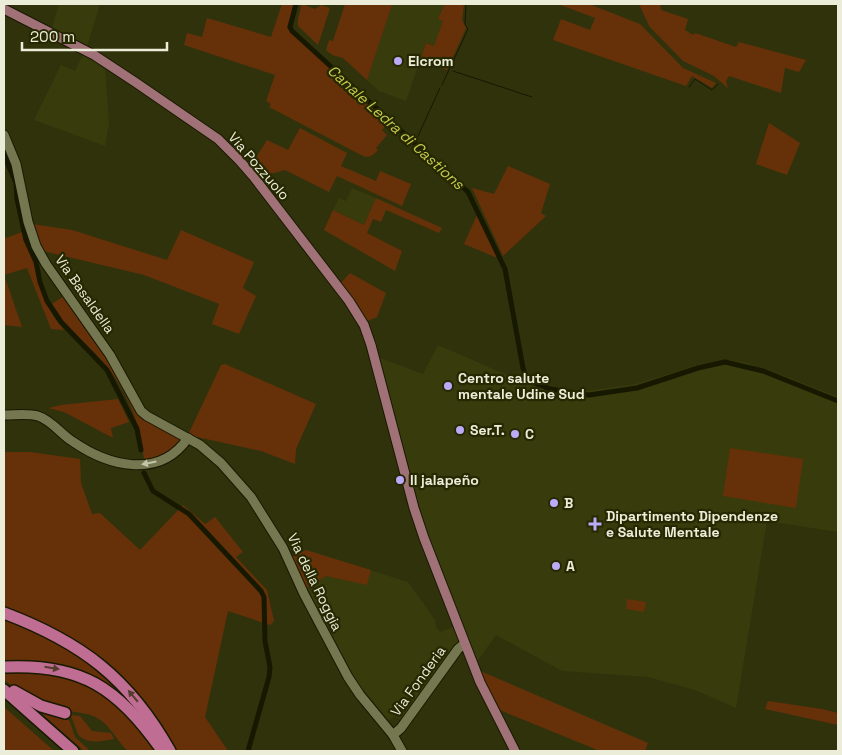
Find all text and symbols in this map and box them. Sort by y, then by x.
scale bar [22,20,168,52]
text: 200 m [30,27,75,46]
place label: Elcrom [408,52,454,70]
marker: Elcrom [392,55,404,67]
water label: Canale Ledra di Castions [324,61,469,194]
street label: Via Pozzuolo [225,128,293,204]
street label: Via Basaldella [51,251,119,337]
place label: Centro salute mentale Udine Sud [458,369,585,403]
marker: Centro salute mentale Udine Sud [442,380,454,392]
place label: Ser.T. [470,421,505,439]
marker: Ser.T. [454,424,466,436]
place label: C [525,425,534,443]
marker: C [509,428,521,440]
one-way arrow [141,460,157,468]
place label: Il jalapeño [410,471,479,489]
marker: Il jalapeño [394,474,406,486]
place label: B [564,494,573,512]
marker: B [548,497,560,509]
place label: Dipartimento Dipendenze e Salute Mentale [606,507,778,541]
marker: Dipartimento Dipendenze e Salute Mentale [588,517,602,531]
street label: Via della Roggia [284,530,346,634]
place label: A [566,557,575,575]
marker: A [550,560,562,572]
street label: Via Fonderia [386,642,450,720]
one-way arrow [45,665,61,673]
one-way arrow [127,690,138,703]

